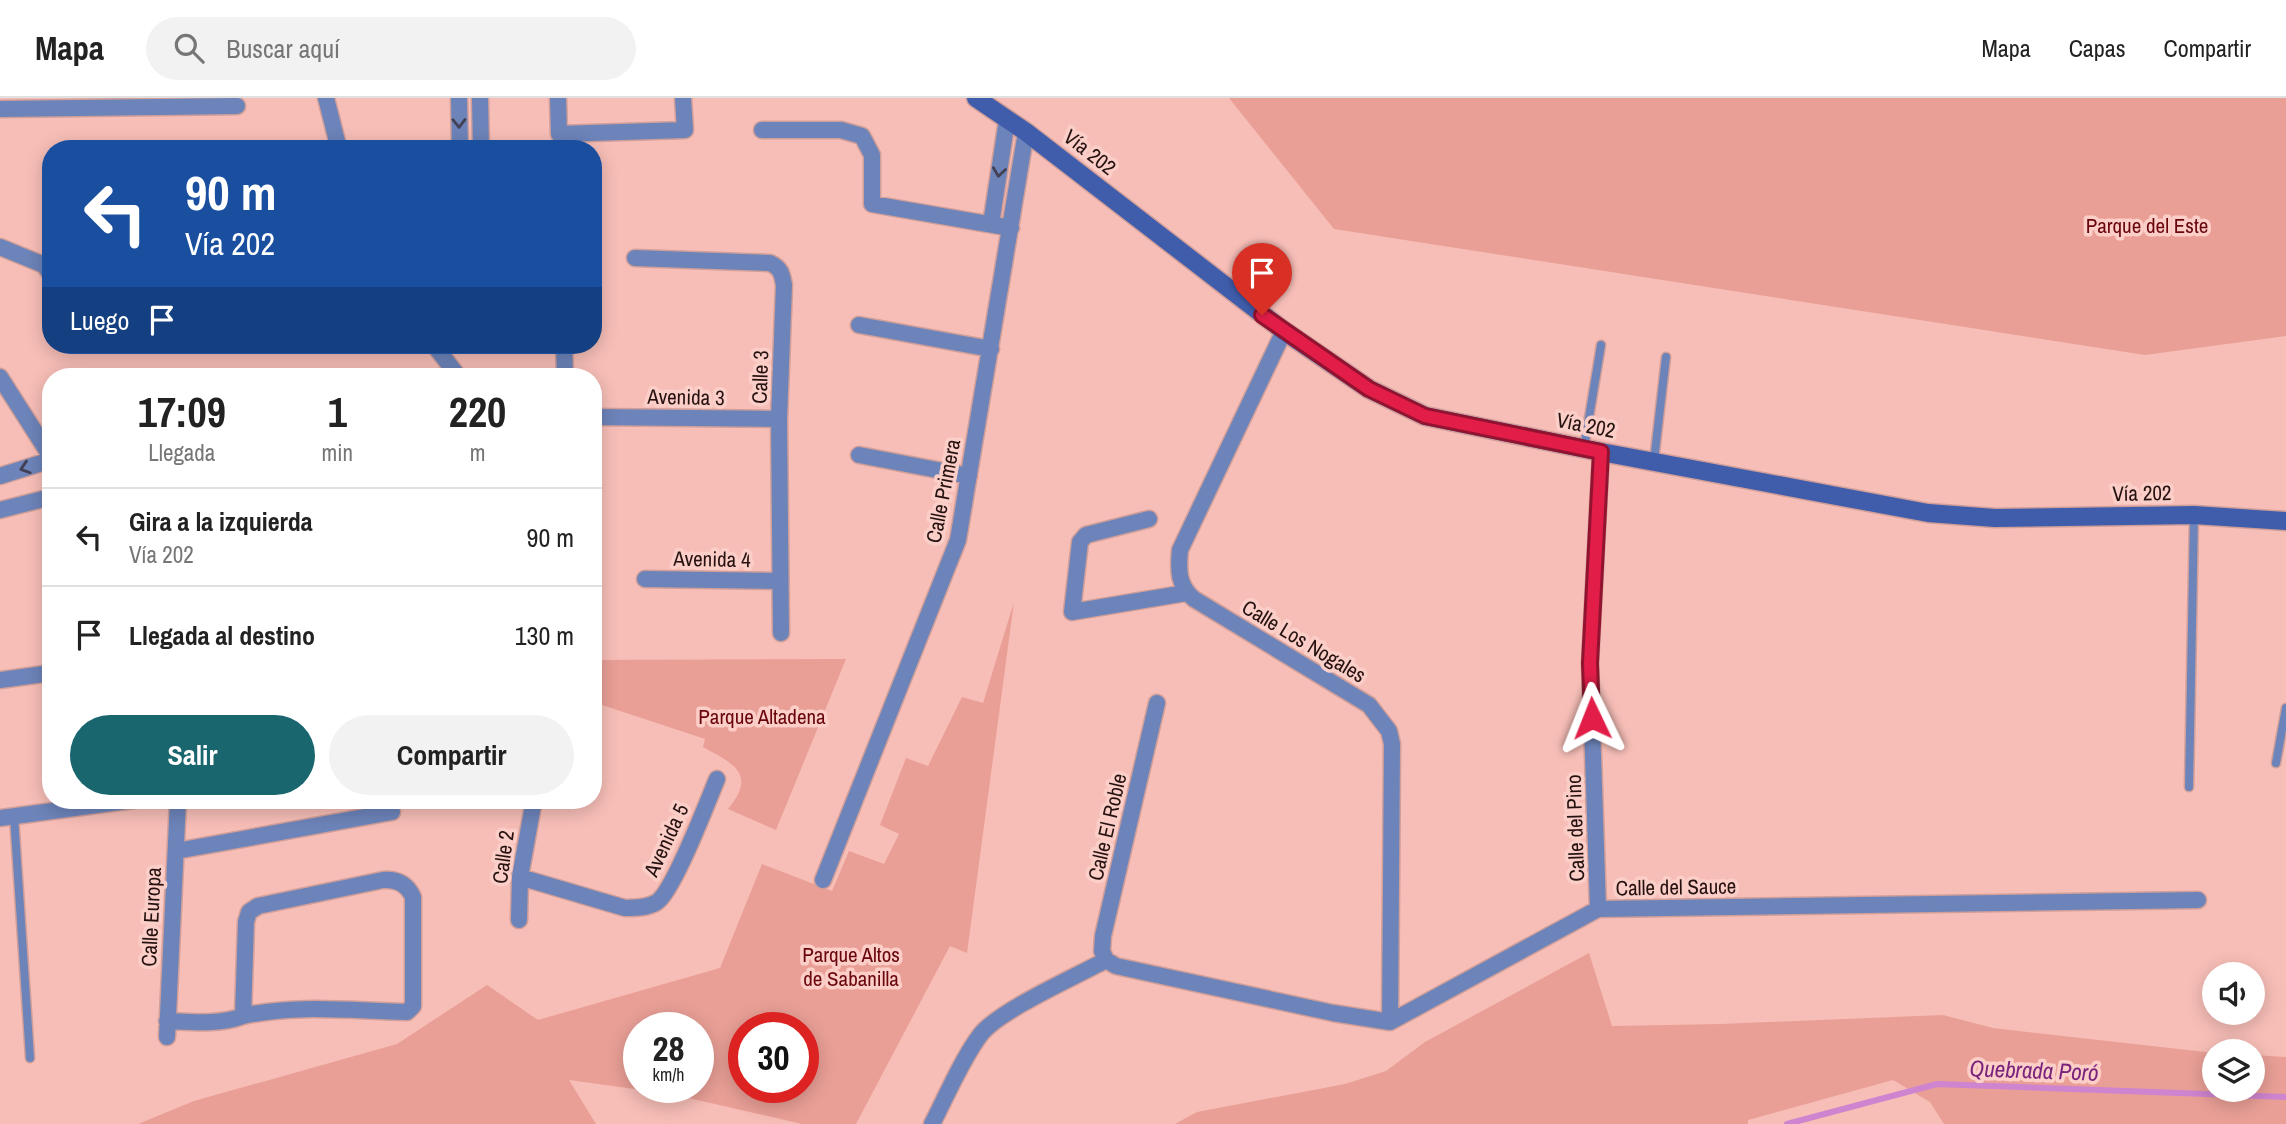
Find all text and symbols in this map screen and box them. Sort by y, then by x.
search box [146,17,636,80]
text: Mapa [35,26,104,70]
icon: search [170,29,208,67]
text: Buscar aquí [226,31,340,66]
text: Mapa [1981,32,2031,64]
text: Capas [2069,32,2126,64]
text: Compartir [2164,32,2251,64]
one-way arrow [451,119,467,129]
street label: Vía 202 [1058,122,1122,182]
text: 90 m [185,159,277,225]
one-way arrow [992,166,1007,178]
icon: left [70,168,161,259]
park label: Parque del Este [2086,211,2208,240]
text: Vía 202 [185,222,275,265]
pin [1232,243,1292,315]
icon: arrive [1243,254,1281,292]
icon: arrive [143,301,181,339]
text: Luego [70,303,129,338]
street label: Calle 3 [745,350,775,404]
street label: Avenida 3 [646,382,725,412]
text: 17:09 [138,384,226,440]
text: 1 [328,384,347,440]
text: 220 [449,384,506,440]
street label: Vía 202 [1554,405,1618,445]
street label: Calle Primera [919,436,967,545]
text: Llegada [148,437,215,468]
text: min [322,437,353,468]
text: m [470,437,485,468]
one-way arrow [20,459,32,474]
street label: Vía 202 [2112,478,2172,508]
text: Gira a la izquierda [129,504,313,539]
icon: left [70,518,108,556]
text: 90 m [527,520,574,555]
text: Vía 202 [129,539,194,570]
street label: Avenida 4 [672,544,751,574]
street label: Calle Los Nogales [1237,593,1371,689]
icon: arrive [70,616,108,654]
text: Llegada al destino [129,618,315,653]
text: 130 m [515,618,574,653]
position arrow [1555,681,1629,755]
park label: Parque Altadena [698,702,826,731]
button: Salir [70,715,315,795]
button: Compartir [329,715,574,795]
street label: Calle El Roble [1081,771,1133,883]
street label: Calle del Pino [1559,774,1591,882]
street label: Avenida 5 [636,799,695,882]
street label: Calle 2 [485,828,521,886]
street label: Calle Europa [134,866,168,967]
street label: Calle del Sauce [1615,871,1737,903]
park label: Parque Altos de Sabanilla [802,940,900,993]
map controls [2202,962,2265,1102]
button: sound [2202,962,2265,1025]
speed limit sign: 30 [728,1012,819,1103]
text: 28 [653,1025,684,1072]
button: layers [2202,1039,2265,1102]
water label: Quebrada Poró [1969,1052,2099,1088]
text: km/h [653,1062,685,1087]

